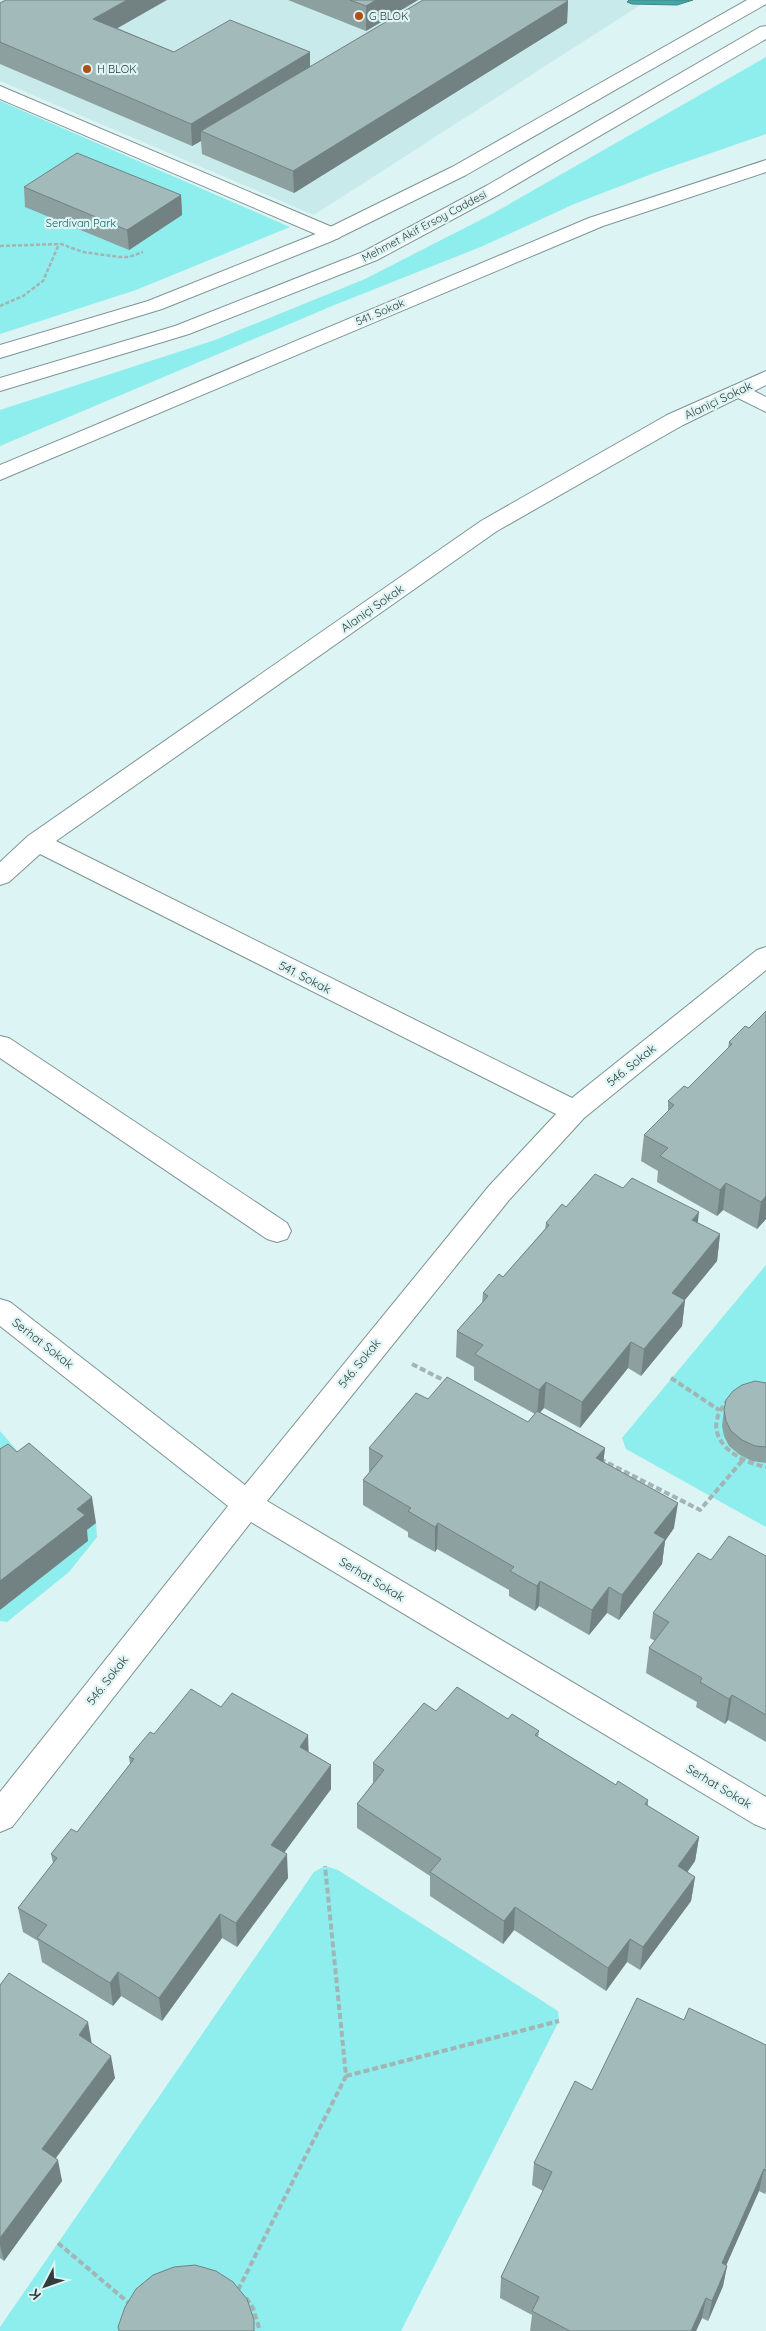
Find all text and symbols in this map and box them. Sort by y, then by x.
place label: G BLOK [369,9,408,23]
marker: G BLOK [353,10,365,22]
place label: H BLOK [97,62,137,76]
marker: H BLOK [81,63,93,75]
street label: Mehmet Akif Ersoy Caddesi [359,187,489,265]
park label: Serdivan Park [46,216,116,230]
street label: 541. Sokak [353,295,407,329]
street label: Alaniçi Sokak [682,378,754,422]
street label: Alaniçi Sokak [338,581,406,635]
street label: 541. Sokak [276,957,334,997]
street label: 546. Sokak [603,1041,659,1089]
street label: Serhat Sokak [9,1314,77,1372]
street label: 546. Sokak [335,1335,383,1391]
street label: Serhat Sokak [337,1554,407,1604]
street label: 546. Sokak [83,1652,131,1708]
street label: Serhat Sokak [684,1761,754,1811]
north arrow [20,2261,70,2311]
text: K [25,2285,45,2304]

